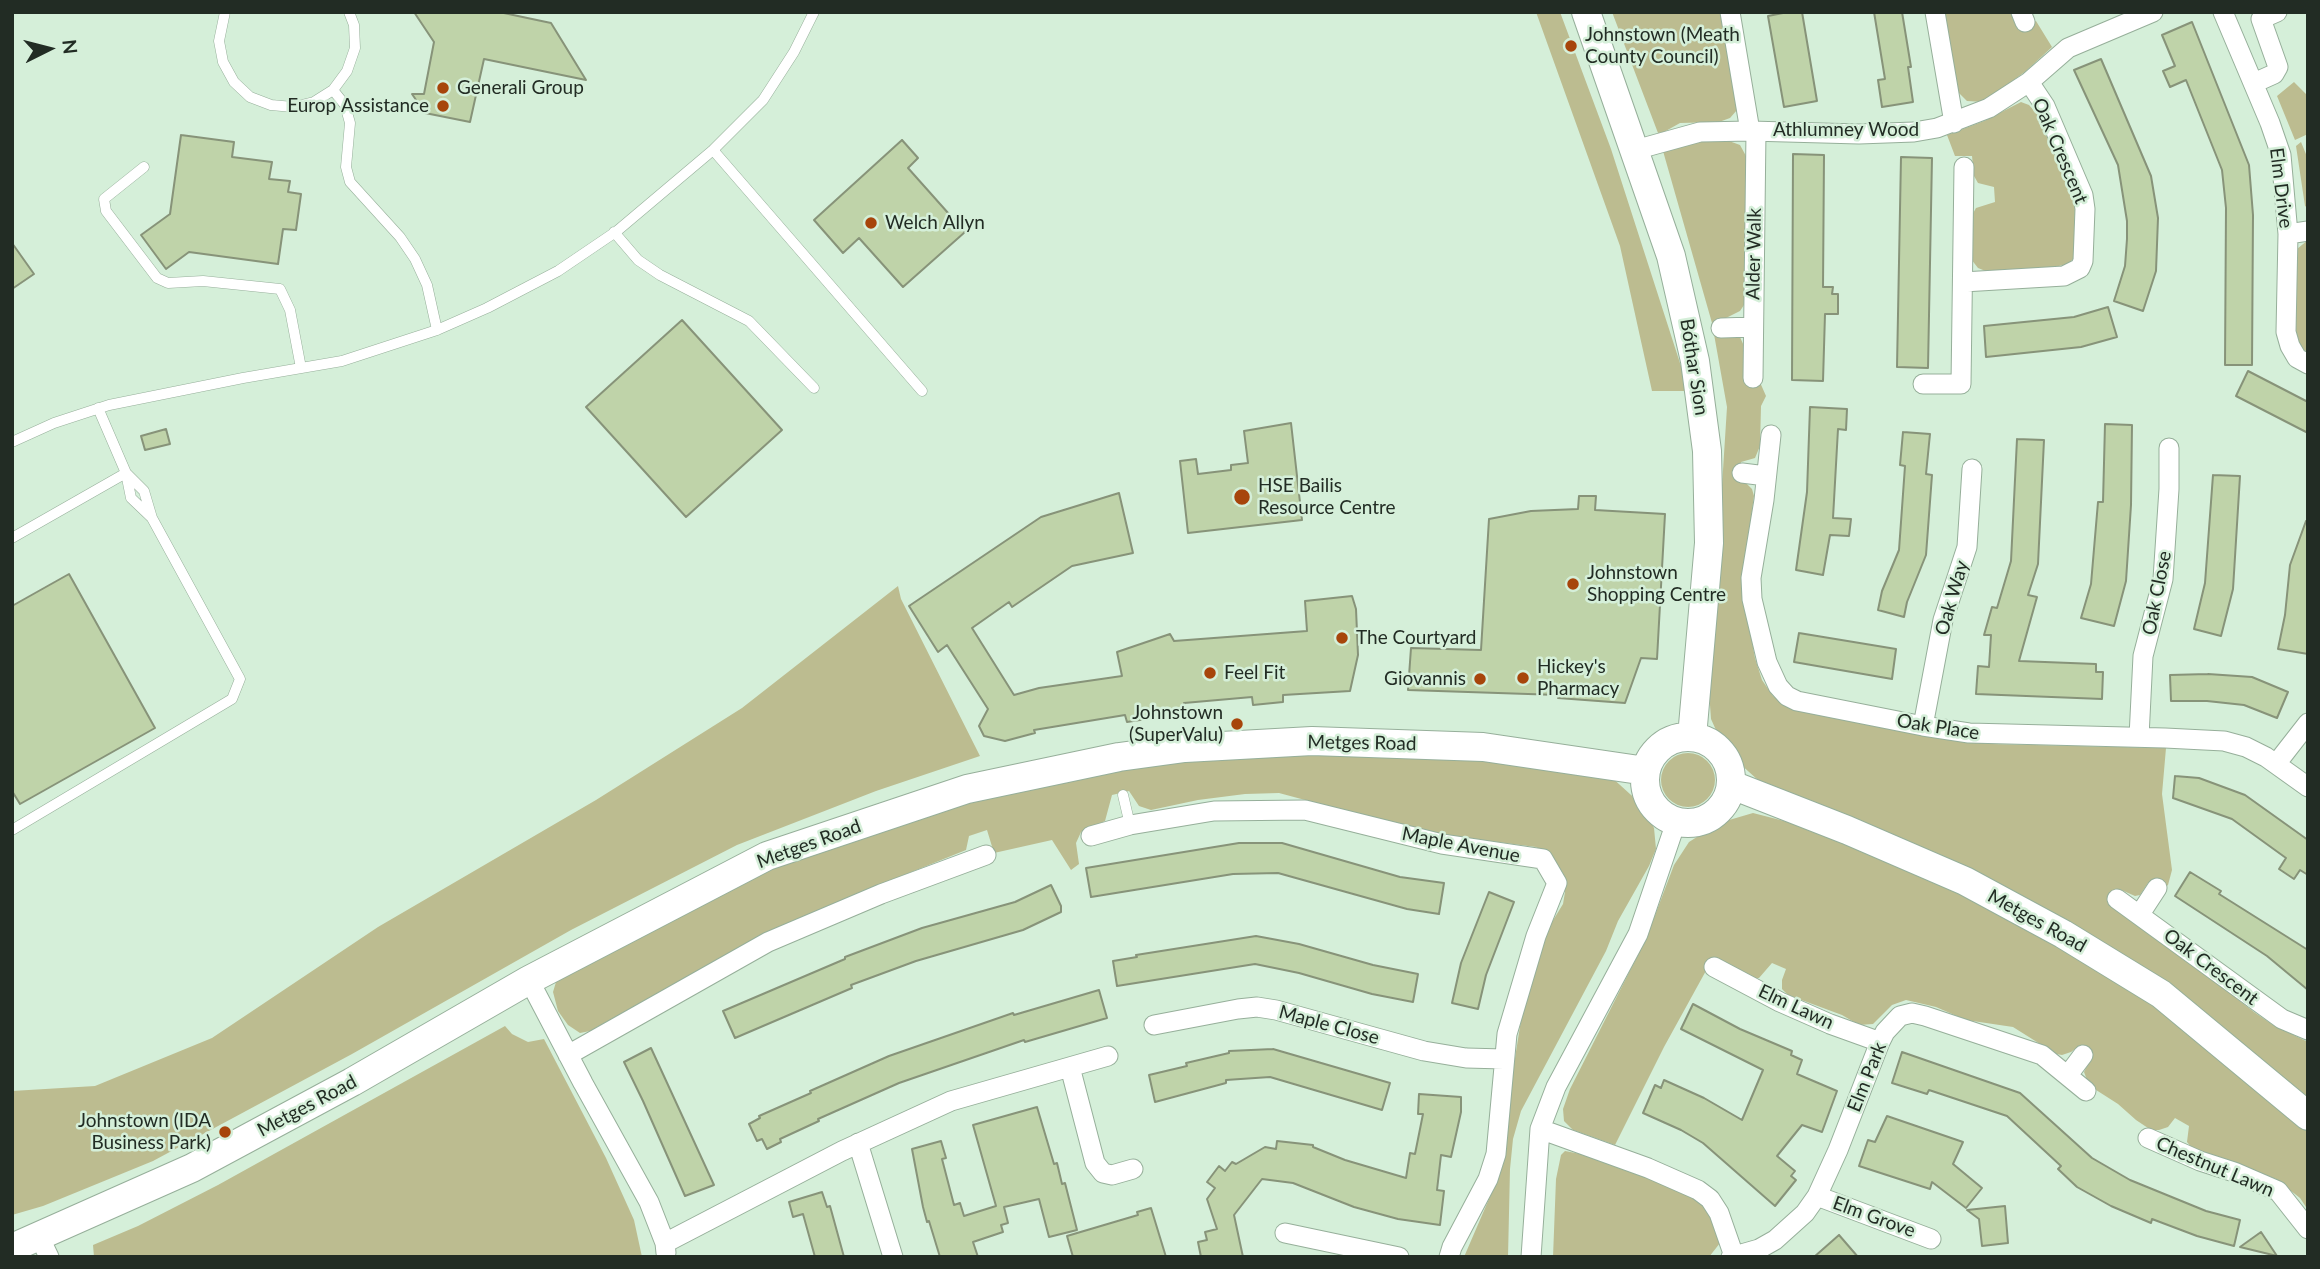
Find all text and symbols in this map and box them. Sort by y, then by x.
north arrow [14,14,84,84]
place label: Johnstown (Meath County Council) [1585,24,1740,68]
text: N [58,38,83,55]
marker: Johnstown (Meath County Council) [1563,38,1579,54]
place label: Generali Group [457,77,584,99]
marker: Generali Group [435,80,451,96]
place label: Europ Assistance [287,95,429,117]
street label: Oak Crescent [2028,95,2092,207]
marker: Europ Assistance [435,98,451,114]
street label: Athlumney Wood [1773,119,1919,141]
street label: Elm Drive [2265,146,2297,230]
street label: Alder Walk [1742,208,1766,300]
place label: Welch Allyn [885,212,985,234]
marker: Welch Allyn [863,215,879,231]
street label: Bóthar Sion [1675,317,1713,417]
place label: HSE Bailis Resource Centre [1258,475,1396,519]
marker: HSE Bailis Resource Centre [1232,487,1252,507]
street label: Oak Close [2138,549,2176,637]
street label: Oak Way [1930,558,1974,638]
place label: Johnstown Shopping Centre [1587,562,1726,606]
marker: Johnstown Shopping Centre [1565,576,1581,592]
place label: The Courtyard [1356,627,1476,649]
marker: The Courtyard [1334,630,1350,646]
place label: Hickey's Pharmacy [1537,656,1619,700]
place label: Feel Fit [1224,662,1285,684]
marker: Feel Fit [1202,665,1218,681]
place label: Giovannis [1384,668,1466,690]
marker: Hickey's Pharmacy [1515,670,1531,686]
marker: Giovannis [1472,671,1488,687]
place label: Johnstown (SuperValu) [1129,702,1223,746]
street label: Oak Place [1895,709,1981,745]
marker: Johnstown (SuperValu) [1229,716,1245,732]
street label: Metges Road [1307,731,1417,755]
street label: Metges Road [754,815,864,873]
street label: Maple Avenue [1400,822,1522,868]
street label: Metges Road [1984,885,2090,957]
street label: Oak Crescent [2159,924,2263,1010]
street label: Elm Lawn [1755,980,1837,1034]
street label: Maple Close [1276,1001,1382,1049]
street label: Elm Park [1843,1039,1891,1115]
street label: Metges Road [253,1070,361,1142]
place label: Johnstown (IDA Business Park) [78,1110,211,1154]
marker: Johnstown (IDA Business Park) [217,1124,233,1140]
street label: Chestnut Lawn [2153,1132,2277,1202]
street label: Elm Grove [1830,1192,1918,1242]

